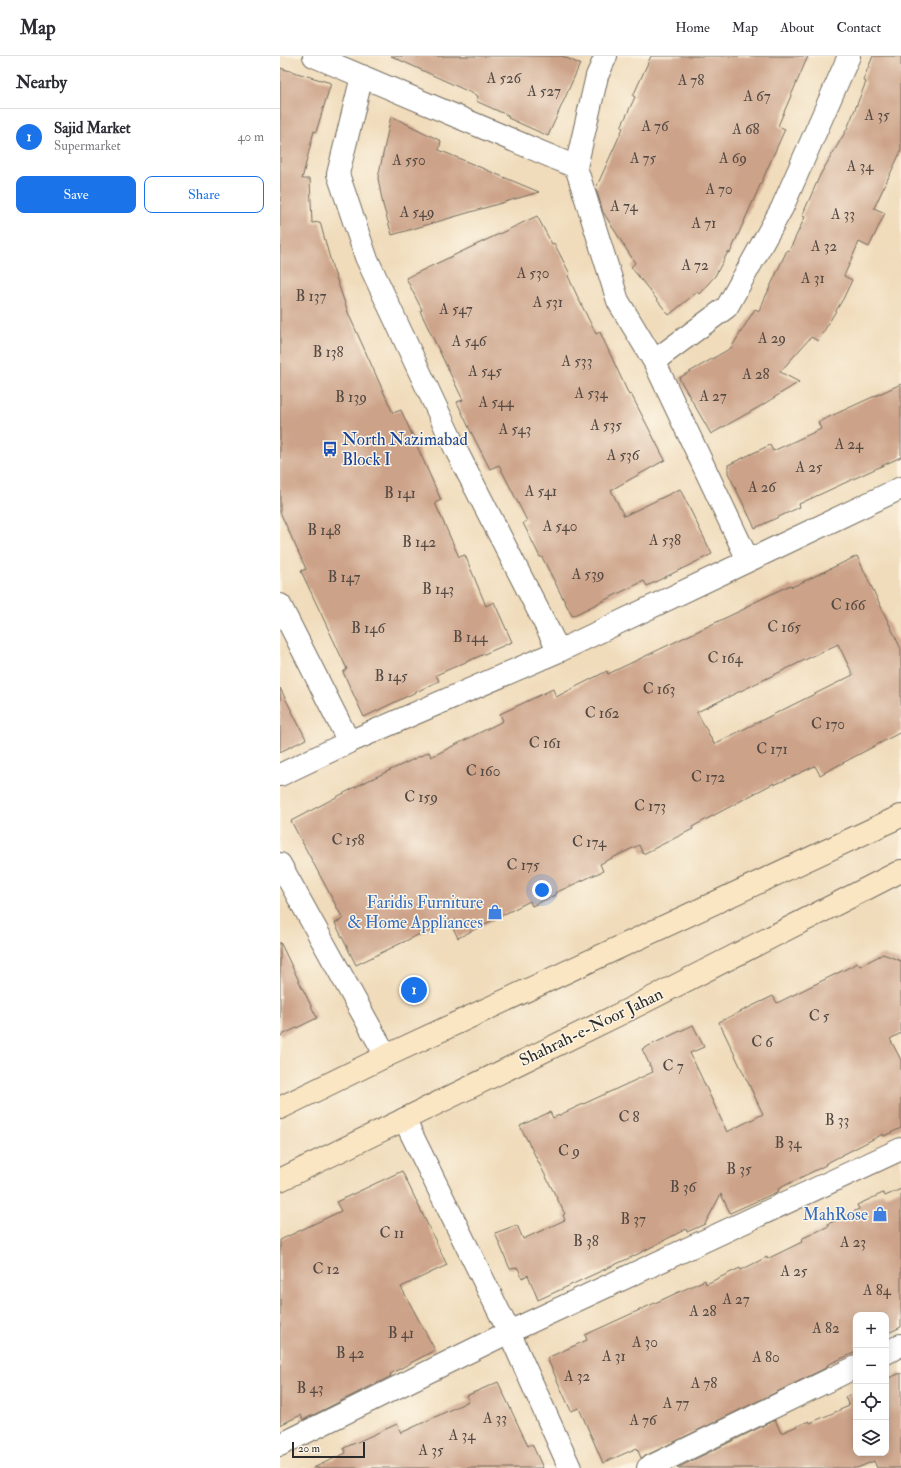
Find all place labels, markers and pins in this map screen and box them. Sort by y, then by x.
place label: North Nazimabad Block I [342,429,468,470]
bus stop icon: North Nazimabad Block I [321,440,339,458]
place label: Faridis Furniture & Home Appliances [347,892,483,934]
shop icon: Faridis Furniture & Home Appliances [486,903,504,921]
pin: 1 [401,975,427,1005]
place label: MahRose [803,1204,868,1225]
shop icon: MahRose [871,1205,889,1223]

